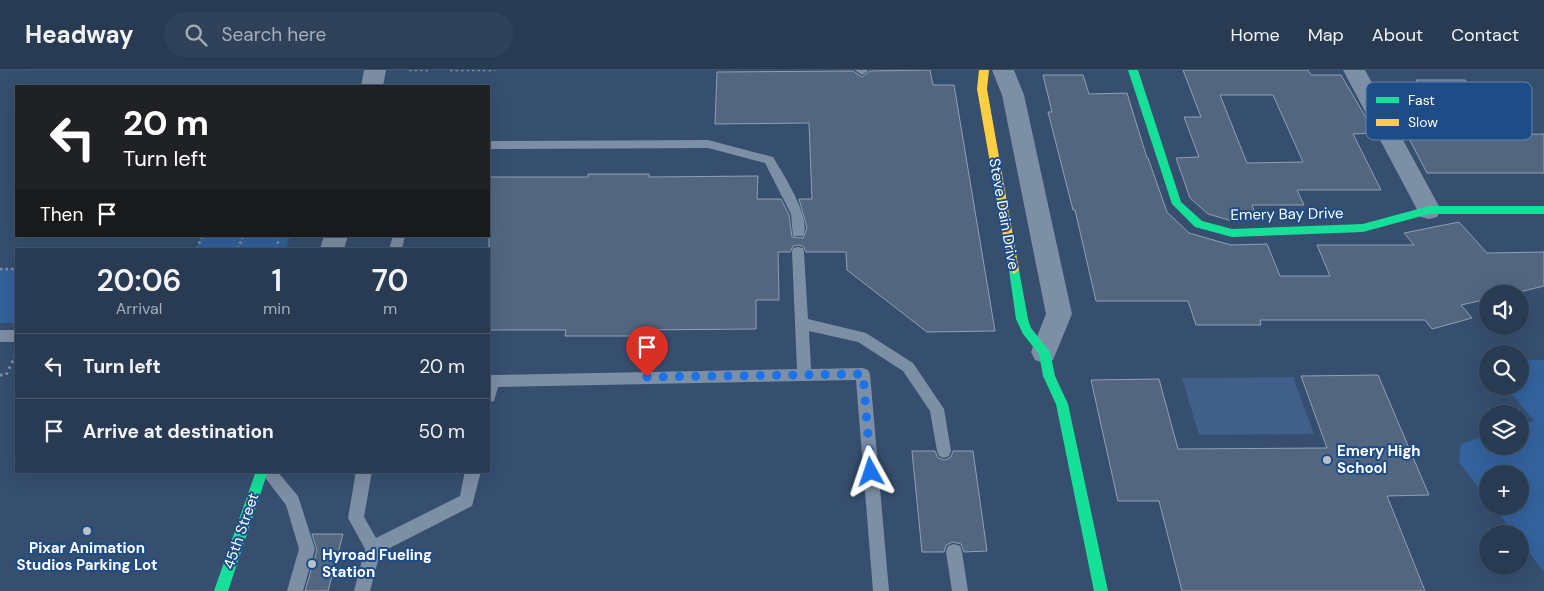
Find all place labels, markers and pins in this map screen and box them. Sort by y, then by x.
pin [626,326,668,377]
place label: Emery High School [1337,441,1421,478]
marker: Emery High School [1321,454,1333,466]
marker: Pixar Animation Studios Parking Lot [81,525,93,537]
place label: Pixar Animation Studios Parking Lot [17,538,157,575]
place label: Hyroad Fueling Station [322,545,432,582]
marker: Hyroad Fueling Station [306,558,318,570]

